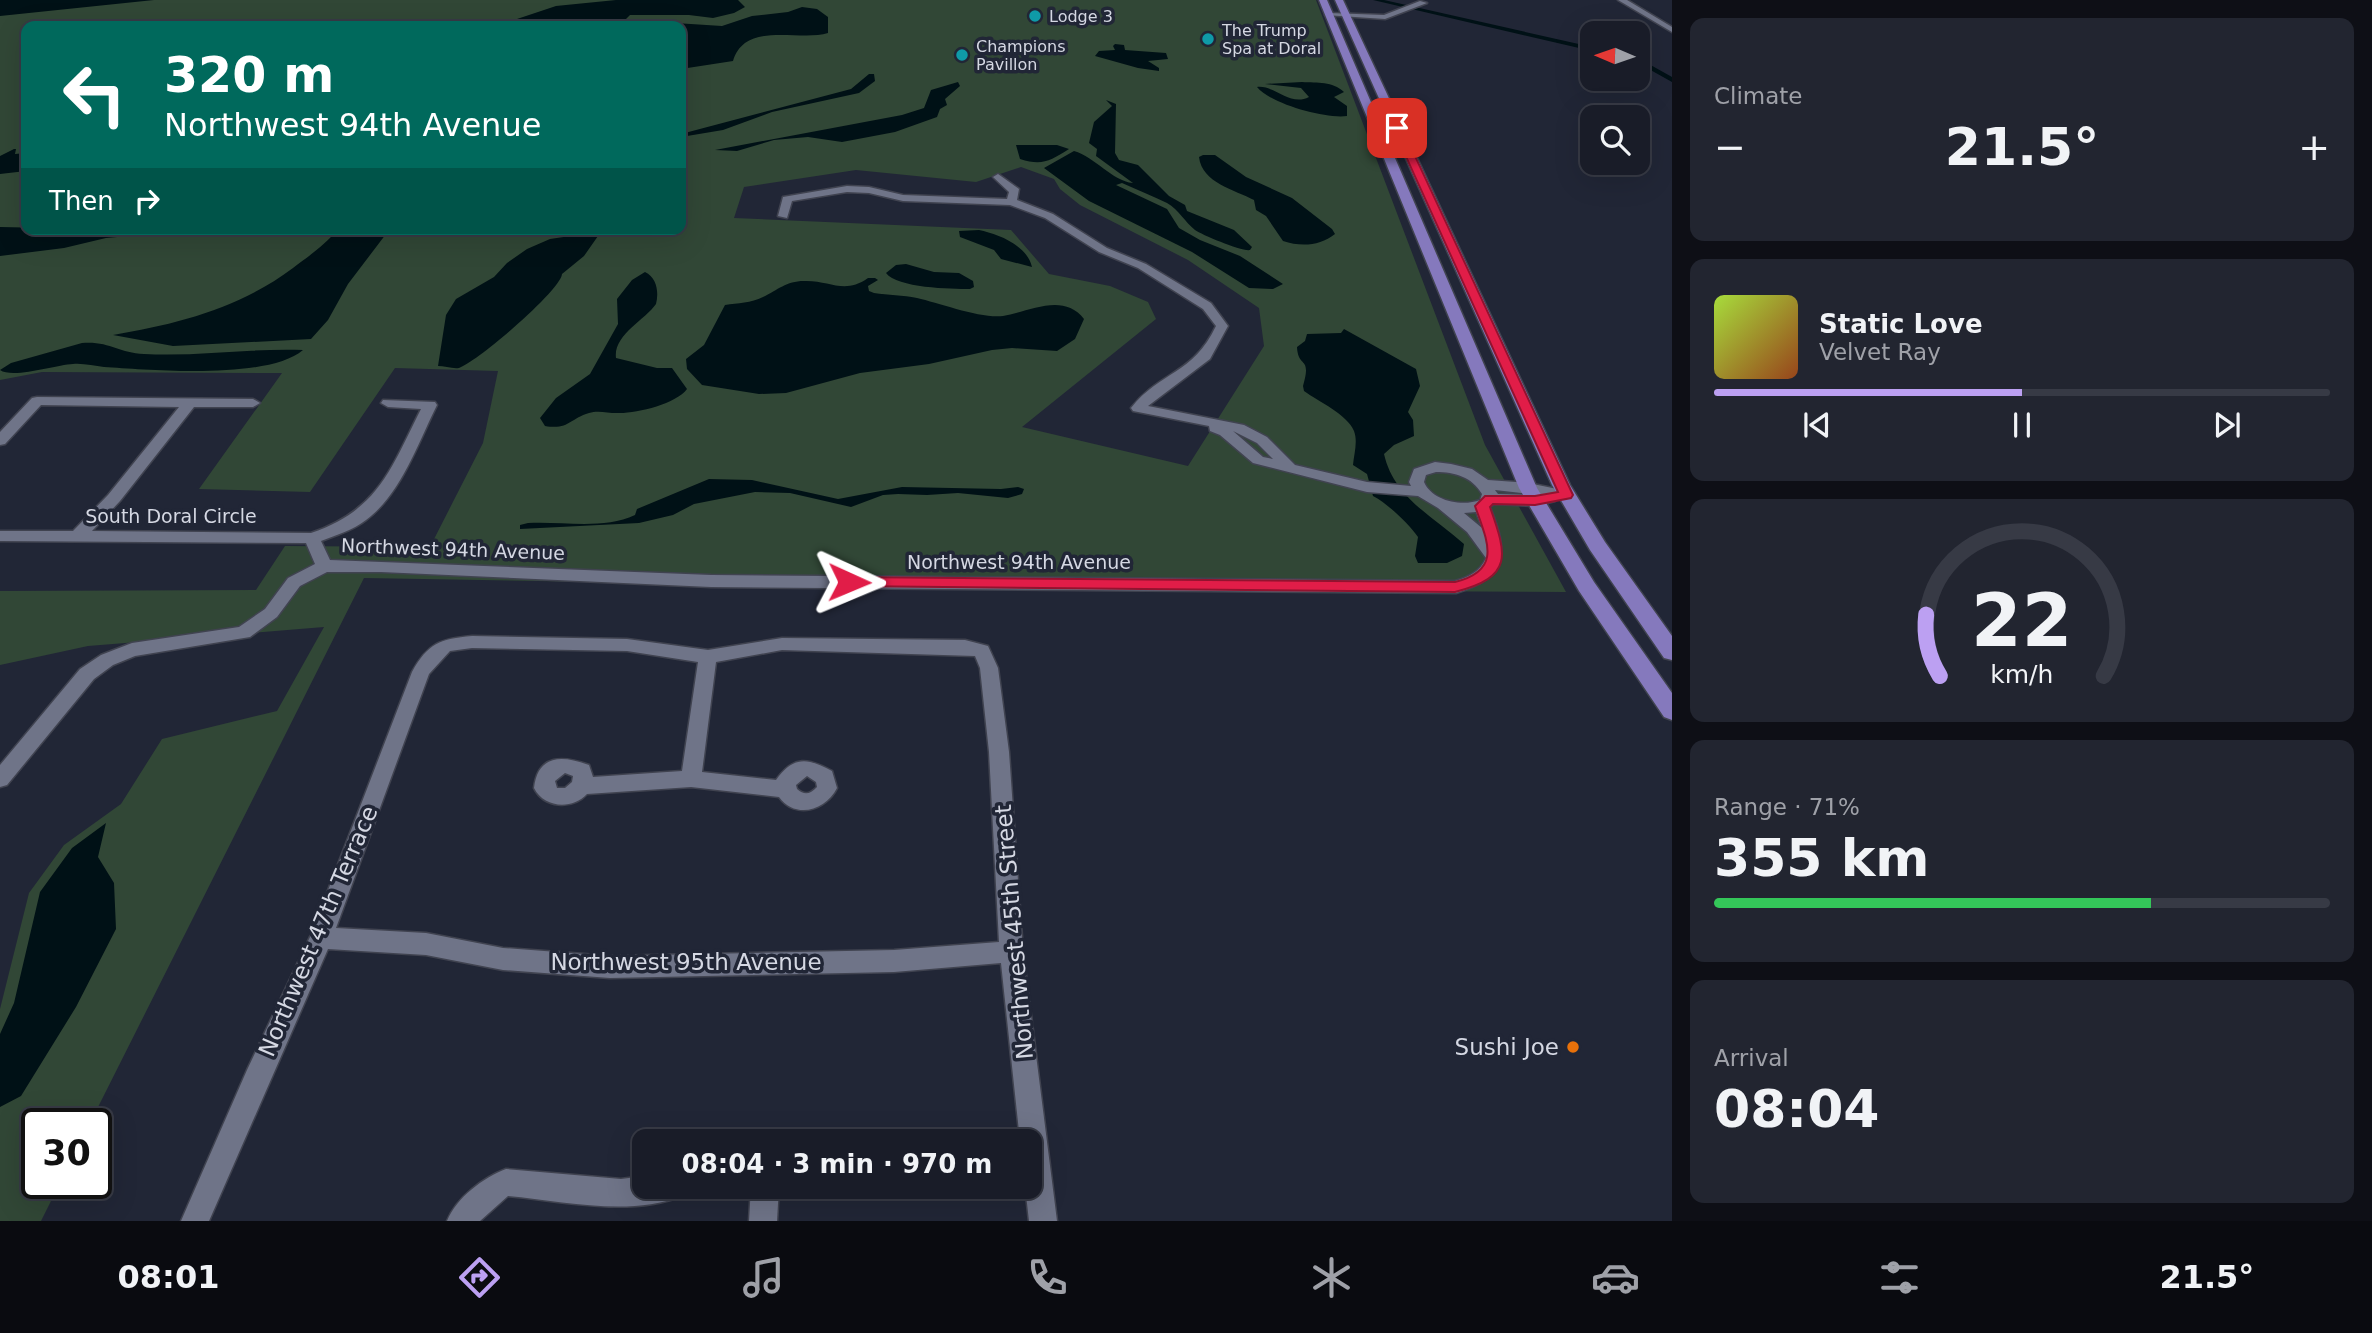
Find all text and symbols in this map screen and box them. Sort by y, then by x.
place label: Lodge 3 [1049,7,1113,26]
marker: Lodge 3 [1027,8,1043,24]
place label: The Trump Spa at Doral [1221,21,1321,58]
north arrow [1580,21,1650,91]
map controls [1580,21,1650,175]
marker: The Trump Spa at Doral [1200,31,1216,47]
place label: Champions Pavillon [976,37,1066,74]
text: 320 m [164,47,334,104]
marker: Champions Pavillon [954,47,970,63]
icon: left [49,49,140,140]
text: Climate [1714,83,1803,109]
pin [1367,98,1427,158]
button: search [1580,105,1650,175]
text: Northwest 94th Avenue [164,106,541,144]
icon: arrive [1378,109,1416,147]
text: 21.5° [1945,117,2099,177]
text: − [1714,125,1746,169]
text: + [2298,125,2330,169]
icon: right [128,182,166,220]
text: Then [49,186,114,216]
text: Static Love [1819,309,1983,339]
text: Velvet Ray [1819,339,1941,365]
icon: previous [1798,406,1836,444]
icon: pause [2003,406,2041,444]
icon: next [2208,406,2246,444]
street label: South Doral Circle [85,505,257,527]
street label: Northwest 94th Avenue [341,534,565,564]
position arrow [812,545,886,619]
street label: Northwest 94th Avenue [907,551,1131,573]
text: 22 [1971,579,2073,664]
text: km/h [1990,660,2054,689]
text: Range · 71% [1714,794,1860,820]
street label: Northwest 47th Terrace [253,802,383,1060]
street label: Northwest 45th Street [990,804,1038,1060]
text: 355 km [1714,828,1929,888]
street label: Northwest 95th Avenue [550,949,822,975]
place label: Sushi Joe [1455,1034,1559,1060]
marker: Sushi Joe [1565,1039,1581,1055]
text: Arrival [1714,1045,1789,1071]
text: 08:04 [1714,1079,1880,1139]
speed limit sign: 30 [21,1108,112,1199]
text: 08:04 · 3 min · 970 m [682,1149,992,1179]
icon: directions [455,1253,504,1302]
icon: music [739,1253,788,1302]
icon: phone [1023,1253,1072,1302]
icon: climate [1307,1253,1356,1302]
icon: car [1591,1253,1640,1302]
icon: filters [1875,1253,1924,1302]
text: 08:01 [118,1258,219,1296]
text: 21.5° [2159,1258,2254,1296]

